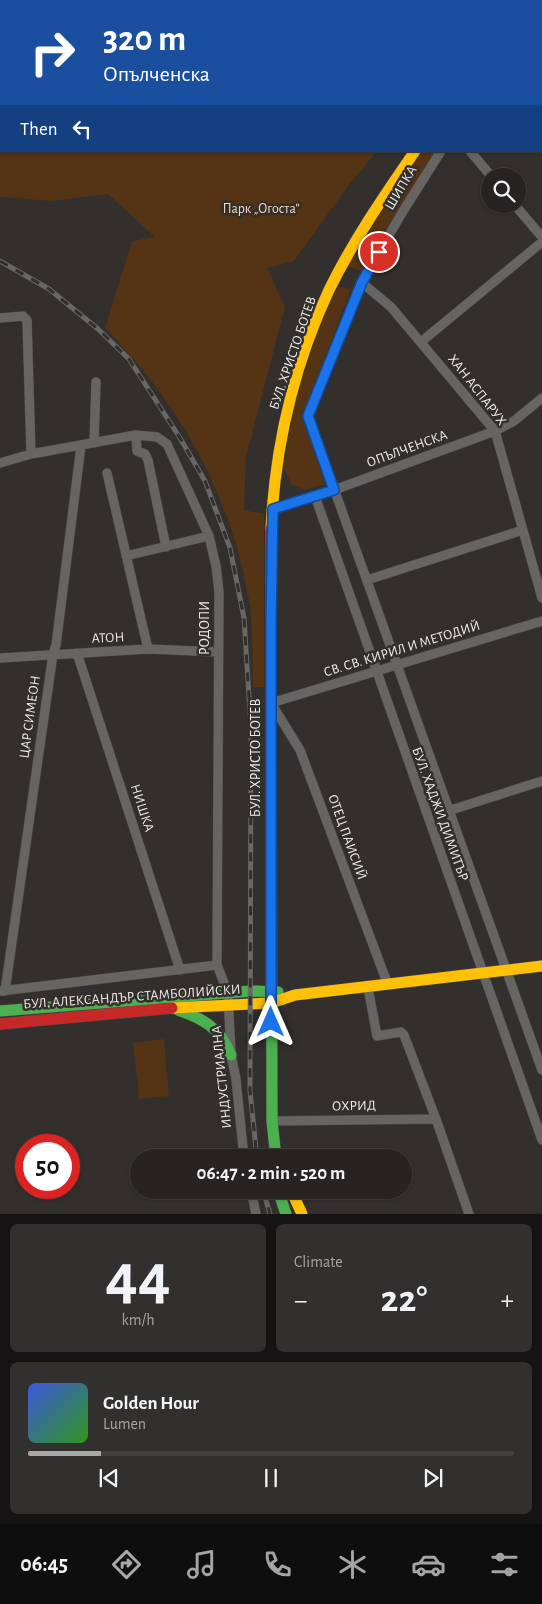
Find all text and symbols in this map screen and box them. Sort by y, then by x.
icon: right [20,20,85,85]
text: 320 m [103,22,186,57]
text: Опълченска [103,63,210,85]
icon: left [68,115,96,143]
text: Then [20,120,58,139]
street label: ШИПКА [382,164,420,212]
map controls [481,168,526,213]
button: search [481,168,526,213]
park label: Парк „Огоста“ [222,202,300,216]
pin [358,231,400,273]
icon: arrive [365,238,393,266]
street label: БУЛ. ХРИСТО БОТЕВ [267,295,319,411]
street label: ХАН АСПАРУХ [445,352,509,428]
street label: ОПЪЛЧЕНСКА [365,428,449,470]
street label: РОДОПИ [198,601,212,655]
street label: СВ. СВ. КИРИЛ И МЕТОДИЙ [322,618,482,679]
street label: АТОН [91,630,125,646]
street label: ЦАР СИМЕОН [17,675,43,759]
street label: БУЛ. ХРИСТО БОТЕВ [249,699,263,817]
street label: БУЛ. ХАДЖИ ДИМИТЪР [409,745,471,883]
street label: НИШКА [128,782,156,834]
street label: ОТЕЦ ПАИСИЙ [325,792,370,882]
street label: БУЛ. АЛЕКСАНДЪР СТАМБОЛИЙСКИ [23,981,241,1012]
position arrow [244,995,296,1047]
street label: ИНДУСТРИАЛНА [210,1025,234,1129]
street label: ОХРИД [332,1099,376,1113]
speed limit sign: 50 [15,1134,80,1199]
text: 06:47 · 2 min · 520 m [197,1164,345,1183]
text: 44 [105,1246,171,1311]
text: Climate [294,1254,343,1270]
text: 22° [381,1281,427,1319]
text: − [294,1287,307,1315]
text: + [501,1287,514,1315]
text: km/h [121,1312,155,1328]
text: Golden Hour [103,1394,199,1413]
text: Lumen [103,1416,146,1432]
icon: previous [95,1464,123,1492]
icon: pause [257,1464,285,1492]
icon: next [419,1464,447,1492]
icon: directions [109,1547,144,1582]
icon: music [184,1547,219,1582]
icon: phone [260,1547,295,1582]
icon: climate [335,1547,370,1582]
icon: car [411,1547,446,1582]
icon: filters [487,1547,522,1582]
text: 06:45 [20,1553,68,1575]

